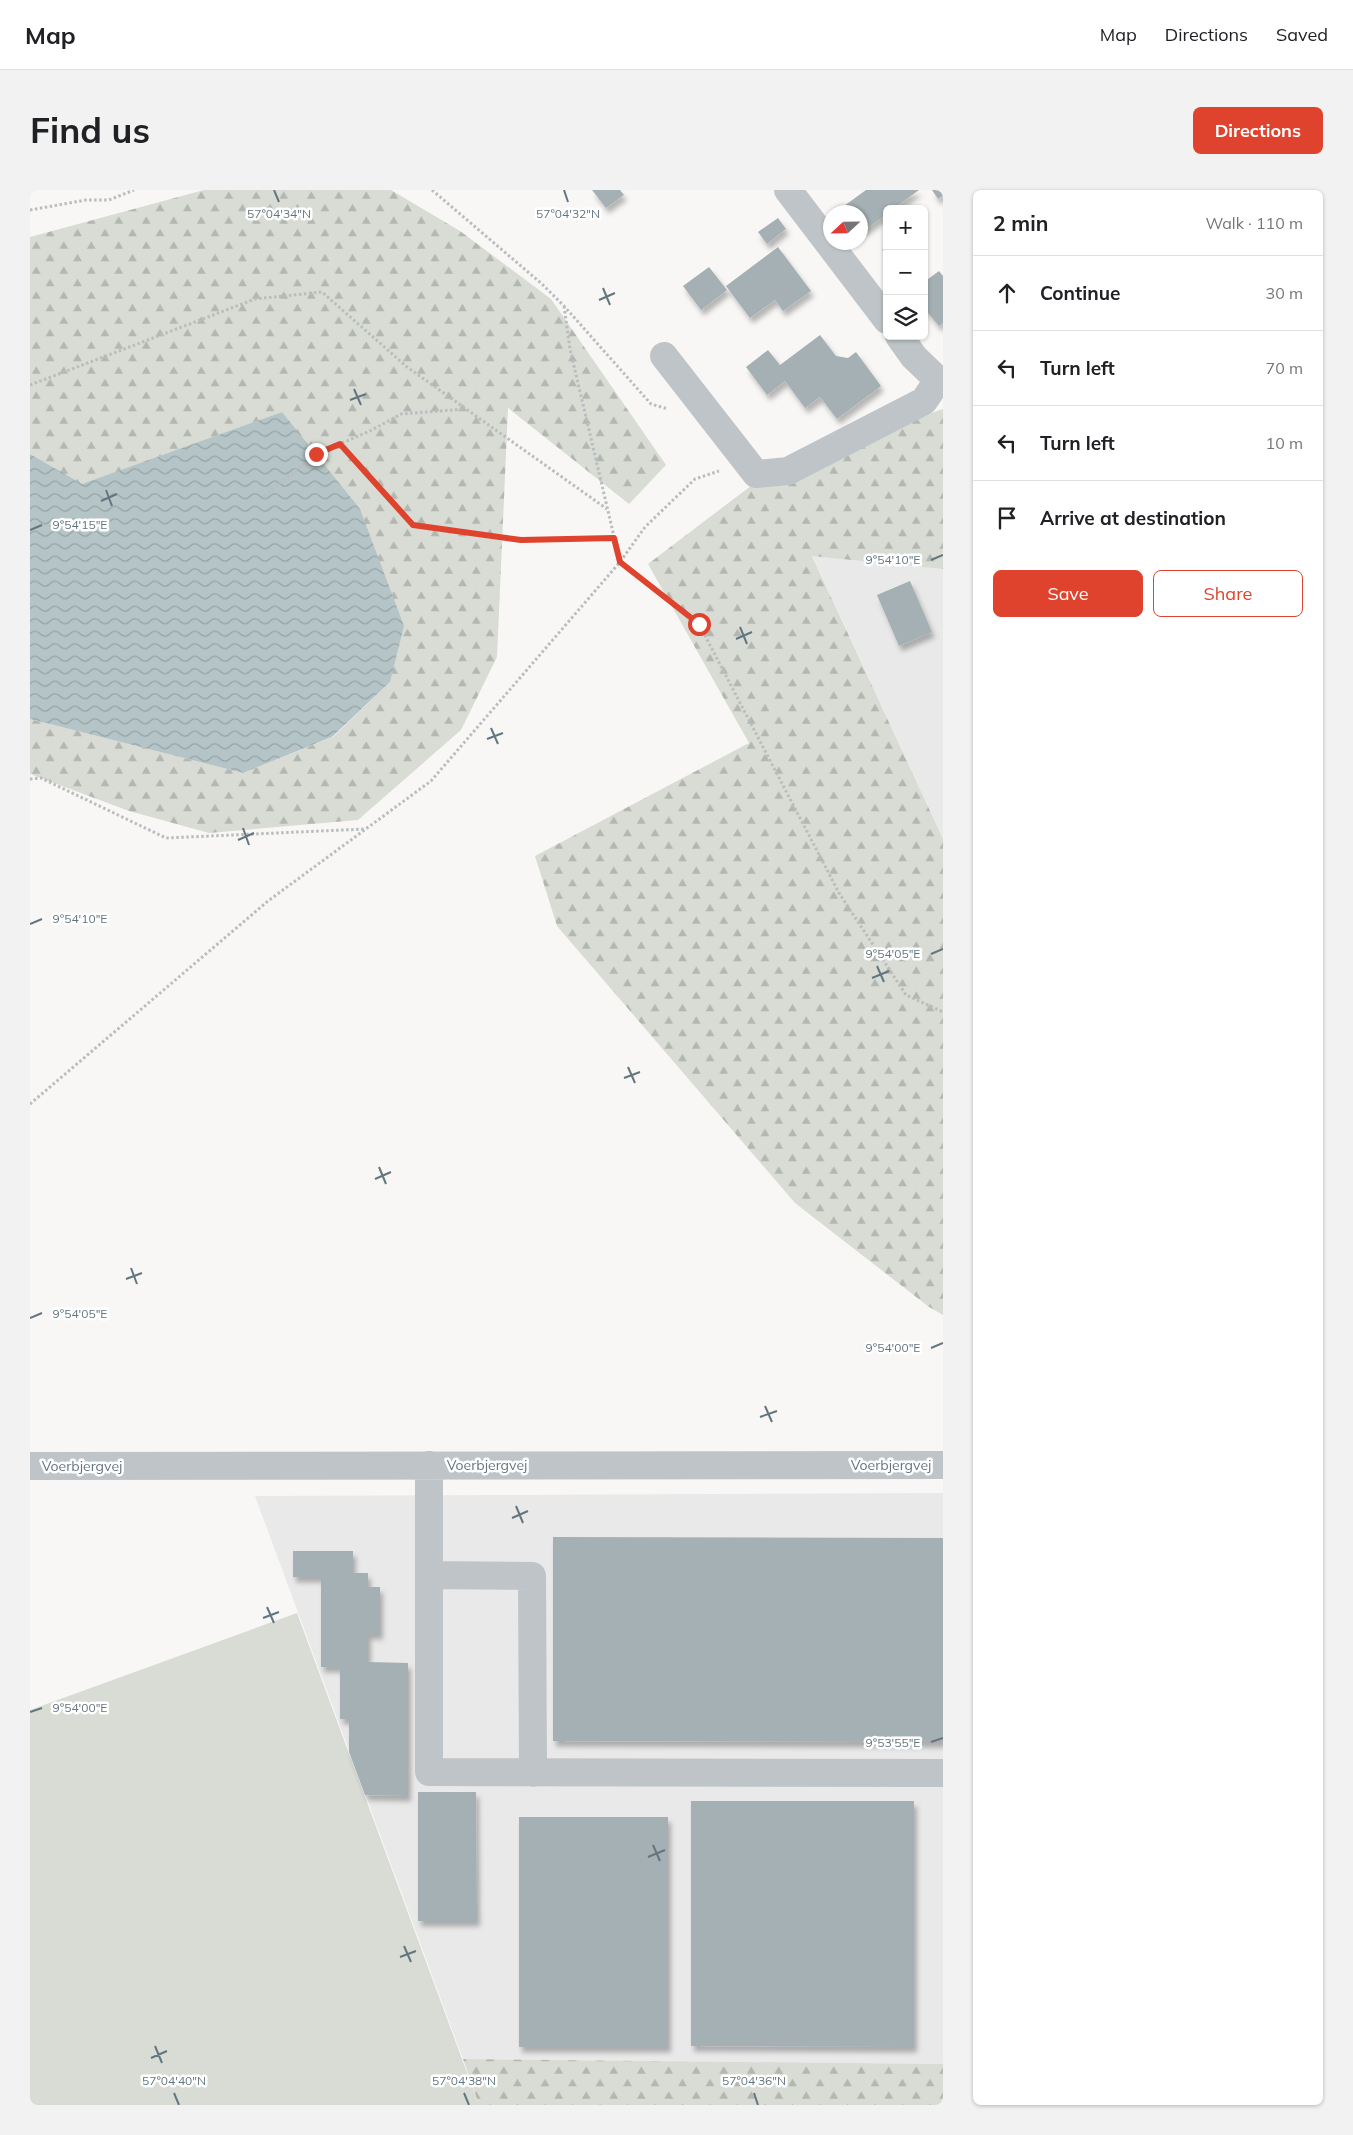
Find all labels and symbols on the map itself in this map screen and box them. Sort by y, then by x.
north arrow [823,205,868,250]
text: 57°04'34"N [247,206,311,221]
text: 57°04'32"N [536,206,600,221]
route end [305,443,328,466]
text: 9°54'15"E [53,517,107,532]
text: 9°54'10"E [866,552,920,567]
route start [688,613,711,636]
text: 9°54'10"E [53,911,107,926]
text: 9°54'05"E [866,946,920,961]
text: 9°54'05"E [53,1306,107,1321]
text: 9°54'00"E [866,1340,920,1355]
street label: Voerbjergvej [447,1456,527,1474]
street label: Voerbjergvej [851,1456,931,1474]
street label: Voerbjergvej [42,1457,122,1475]
text: 9°54'00"E [53,1700,107,1715]
text: 9°53'55"E [866,1735,920,1750]
text: 57°04'40"N [142,2073,206,2088]
text: 57°04'38"N [432,2073,496,2088]
text: 57°04'36"N [722,2073,786,2088]

